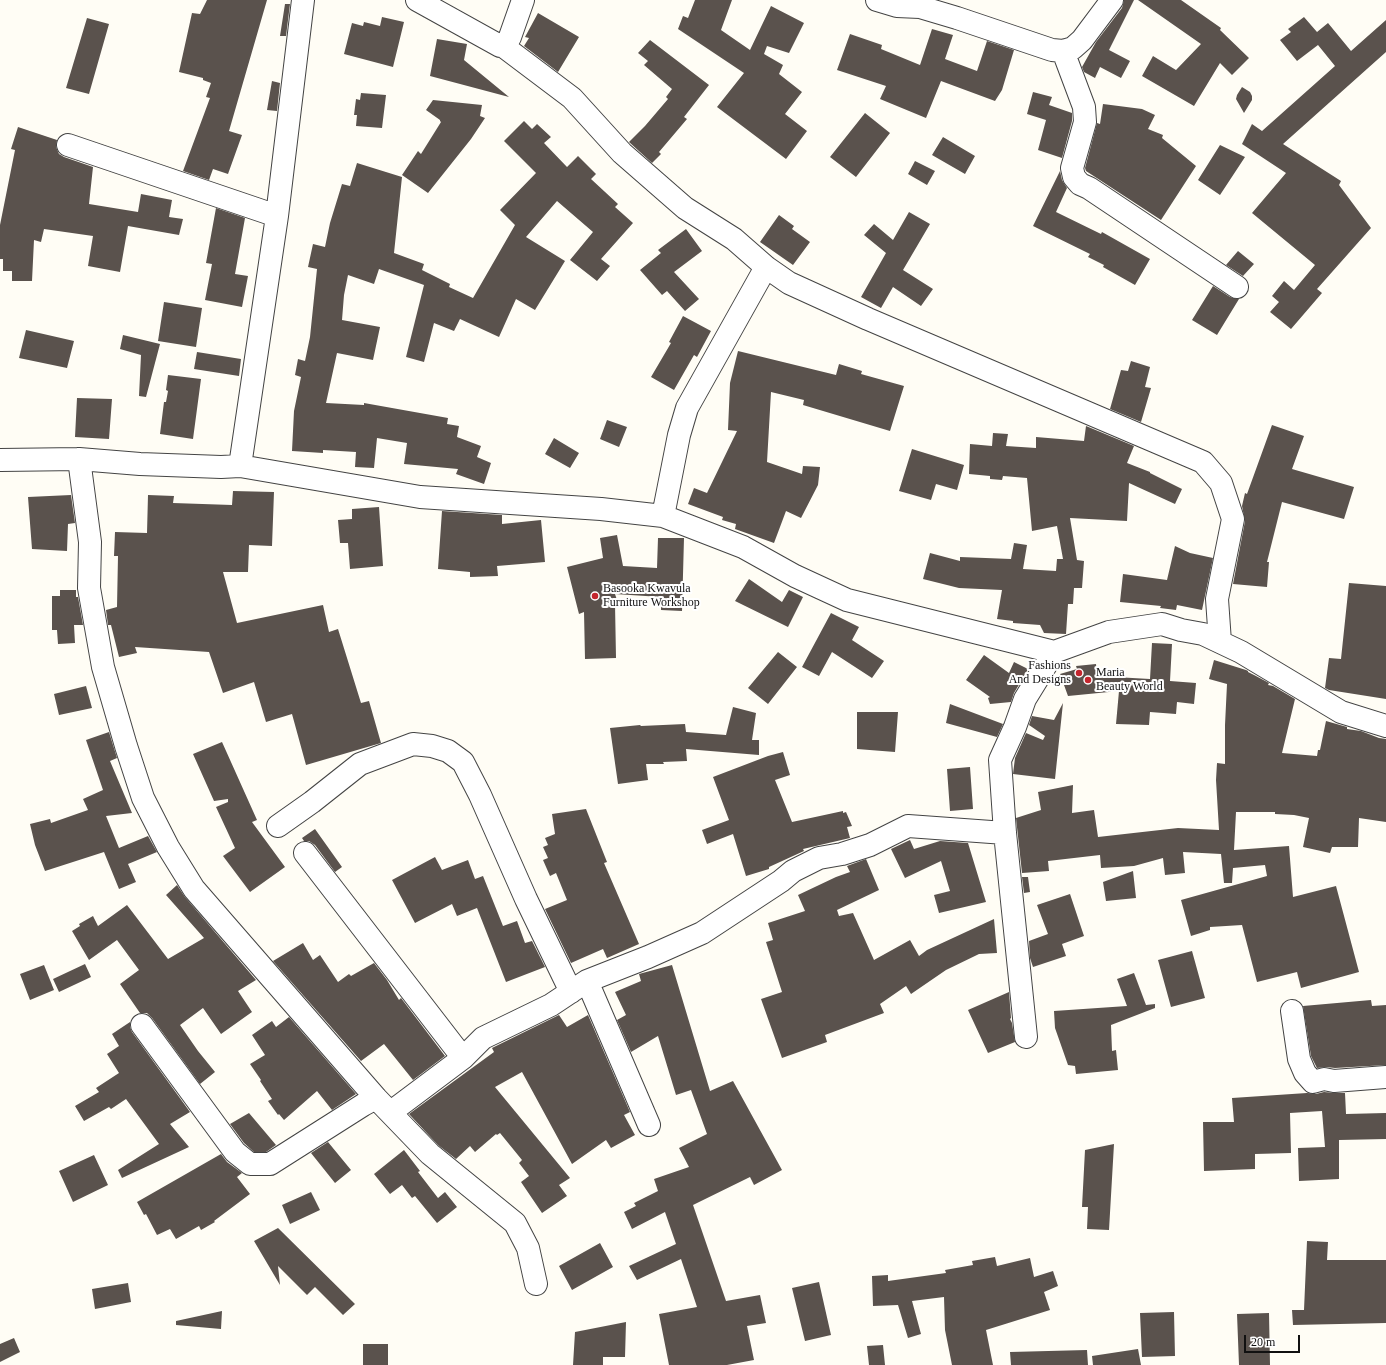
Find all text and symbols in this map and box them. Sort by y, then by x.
place label: Basooka Kwavula Furniture Workshop [603,582,700,610]
marker: Basooka Kwavula Furniture Workshop [590,591,600,601]
place label: Fashions And Designs [1009,659,1071,687]
place label: Maria Beauty World [1096,666,1163,694]
marker: Fashions And Designs [1074,668,1084,678]
marker: Maria Beauty World [1083,675,1093,685]
scale bar [1246,1327,1302,1353]
text: 20 m [1251,1335,1275,1349]

